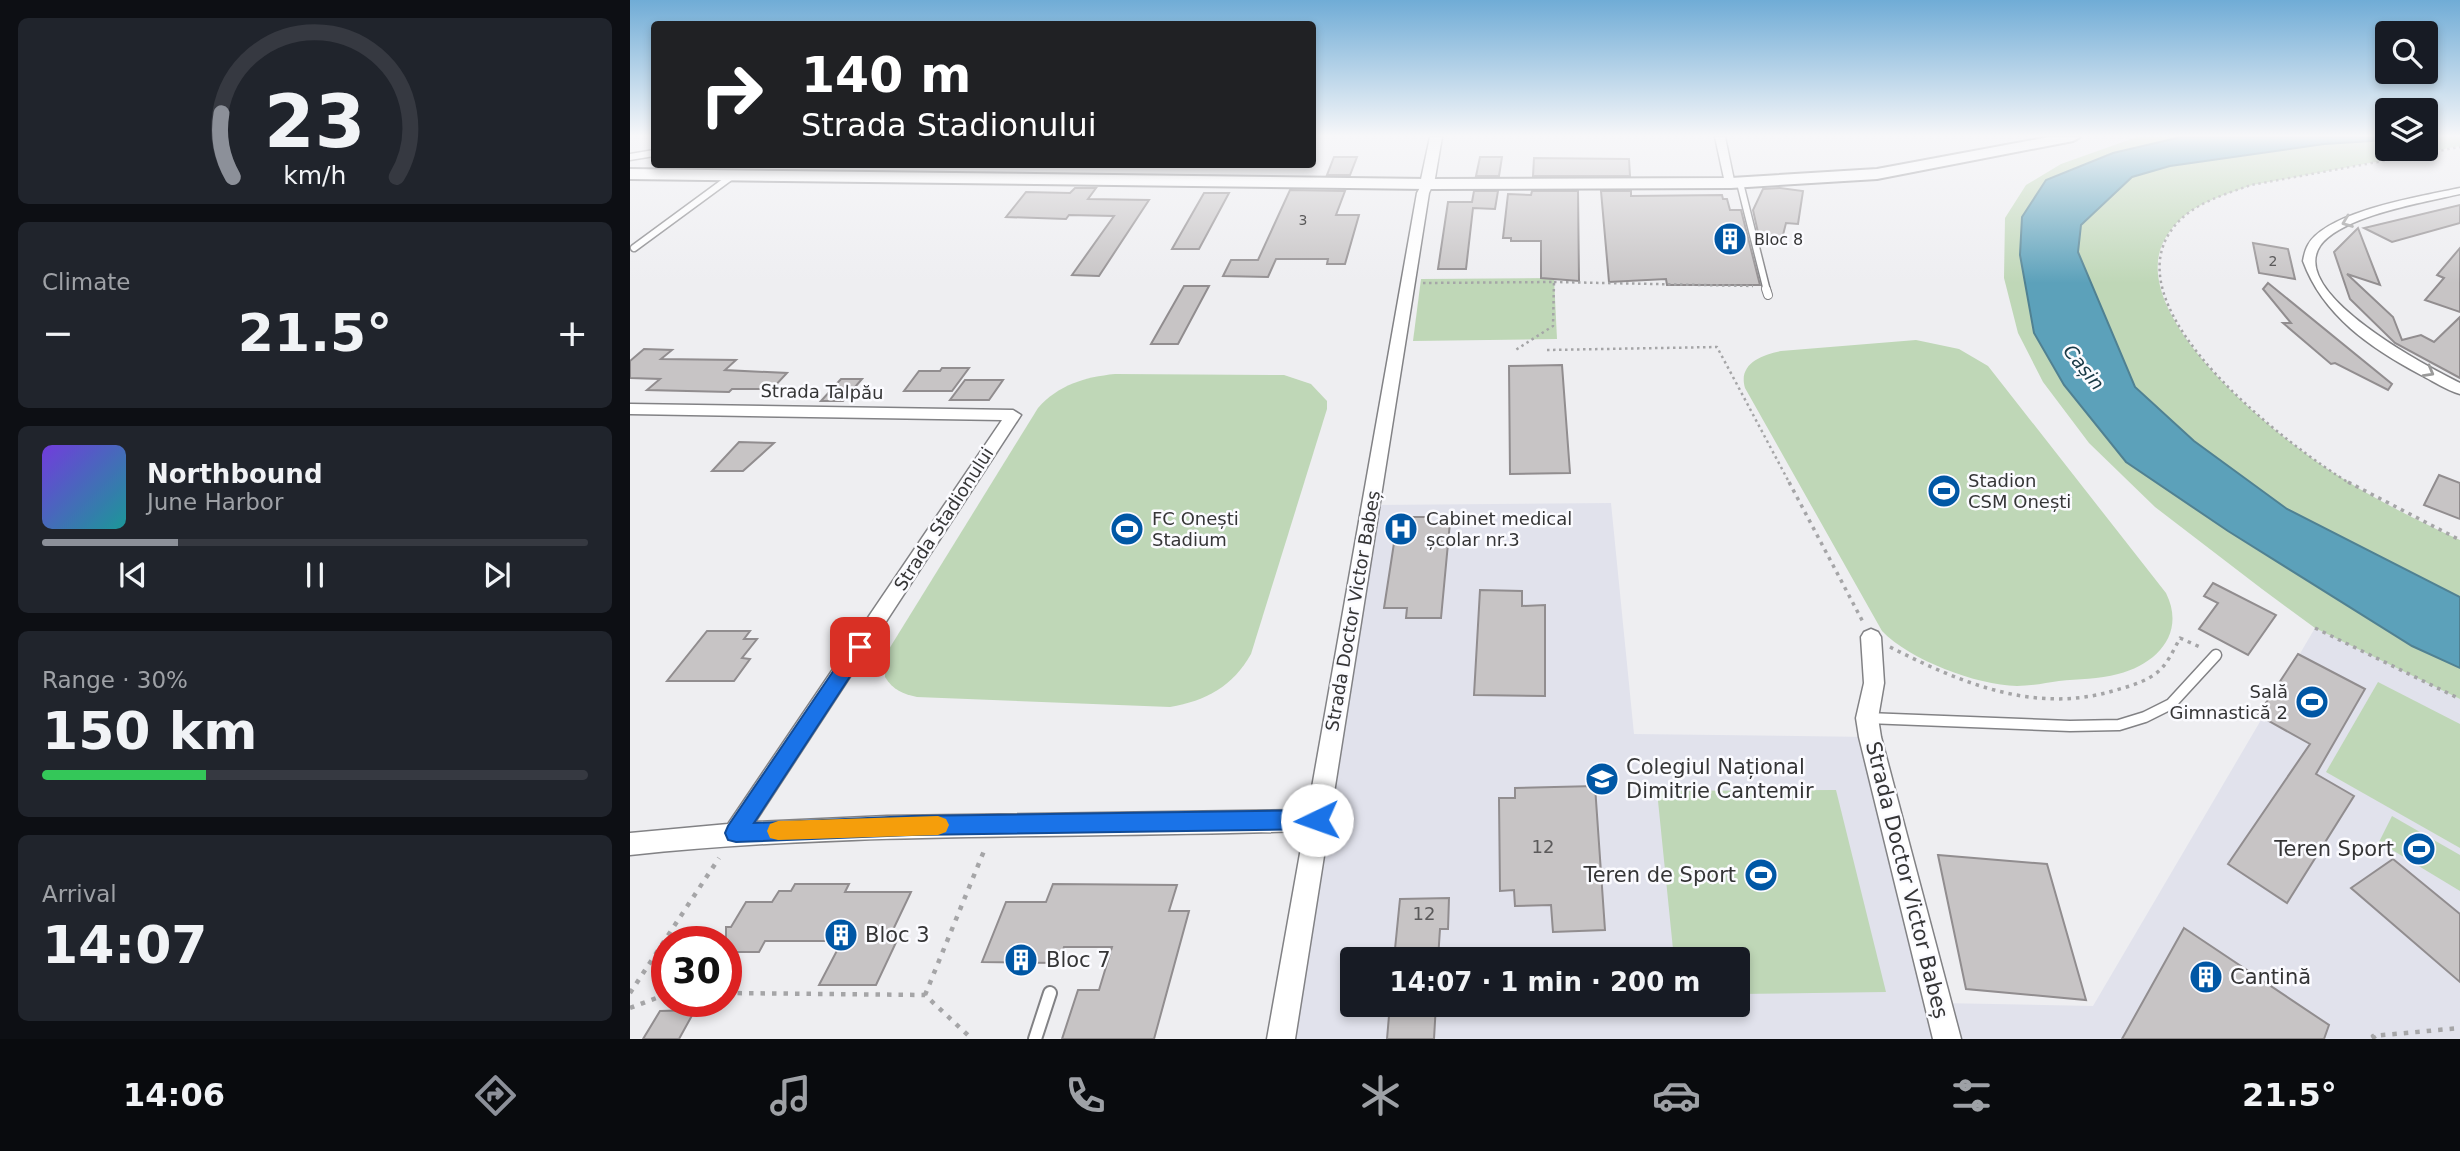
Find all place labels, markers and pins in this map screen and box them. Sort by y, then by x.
building icon: Bloc 8 [1711,220,1749,258]
place label: Bloc 8 [1754,230,1803,249]
place label: Stadion CSM Onești [1968,470,2071,512]
sports icon: Stadion CSM Onești [1925,472,1963,510]
place label: FC Onești Stadium [1152,508,1239,550]
place label: Cabinet medical școlar nr.3 [1426,508,1572,550]
sports icon: FC Onești Stadium [1108,510,1146,548]
hospital icon: Cabinet medical școlar nr.3 [1382,510,1420,548]
pin [830,617,890,677]
place label: Sală Gimnastică 2 [2170,681,2288,723]
sports icon: Sală Gimnastică 2 [2293,683,2331,721]
place label: Colegiul Național Dimitrie Cantemir [1626,755,1814,803]
school or university icon: Colegiul Național Dimitrie Cantemir [1583,760,1621,798]
sports icon: Teren Sport [2400,830,2438,868]
place label: Teren Sport [2273,837,2394,861]
sports icon: Teren de Sport [1742,856,1780,894]
place label: Teren de Sport [1582,863,1736,887]
building icon: Bloc 3 [822,916,860,954]
place label: Bloc 3 [865,923,930,947]
building icon: Bloc 7 [1002,941,1040,979]
place label: Bloc 7 [1046,948,1111,972]
building icon: Cantină [2187,958,2225,996]
place label: Cantină [2230,965,2311,989]

